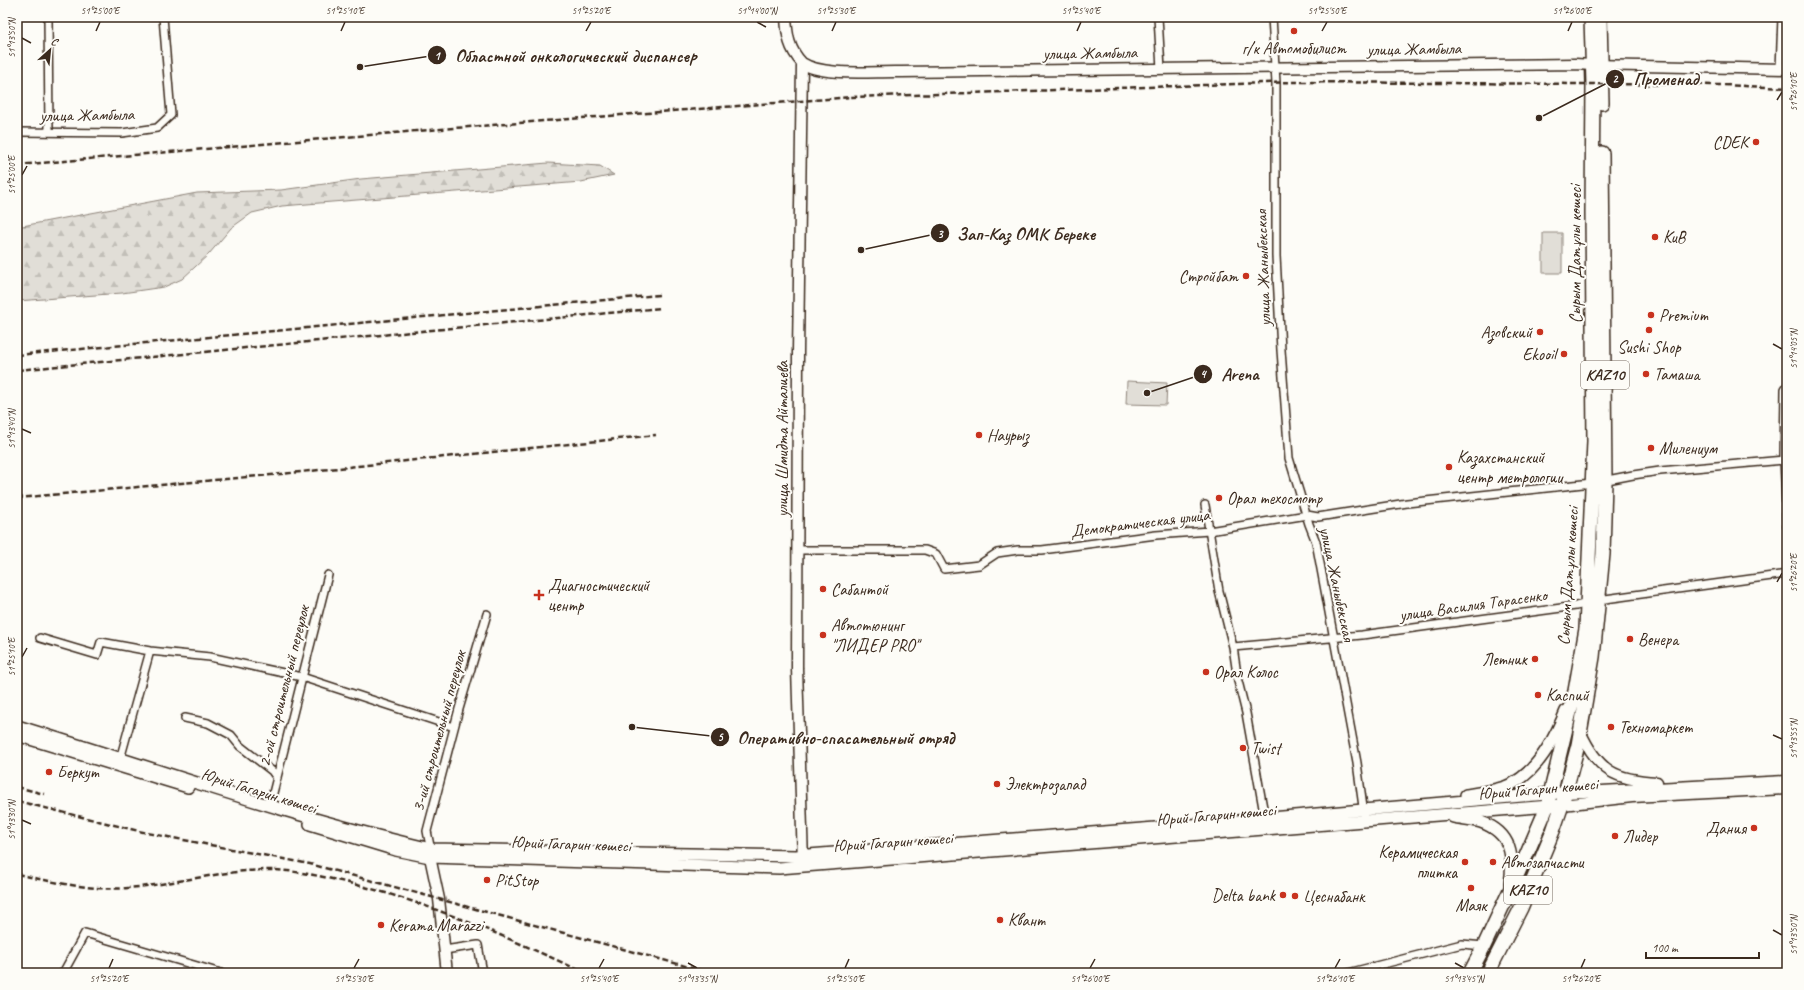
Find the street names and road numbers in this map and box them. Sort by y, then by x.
street label: улица Жамбыла [1366,38,1463,60]
street label: улица Жамбыла [1042,42,1139,64]
street label: улица Жамбыла [39,104,136,126]
street label: Сырым Датұлы көшесі [1565,183,1586,323]
street label: улица Жаныбекская [1250,208,1276,328]
street label: улица Шмидта Айталиева [772,359,793,518]
road number: KAZ10 [1581,361,1629,389]
street label: Демократическая улица [1069,504,1212,542]
street label: Сырым Датұлы көшесі [1553,504,1583,646]
street label: улица Жаныбекская [1314,524,1360,644]
street label: улица Василия Тарасенко [1397,584,1550,626]
street label: 2-ой строительный переулок [254,602,315,769]
street label: 3-ий строительный переулок [407,647,471,814]
street label: Юрий Гагарин көшесі [199,763,321,819]
street label: Юрий Гагарин көшесі [1478,773,1600,805]
street label: Юрий Гагарин көшесі [1156,799,1278,831]
street label: Юрий Гагарин көшесі [833,827,955,857]
street label: Юрий Гагарин көшесі [511,831,633,857]
road number: KAZ10 [1504,876,1552,904]

